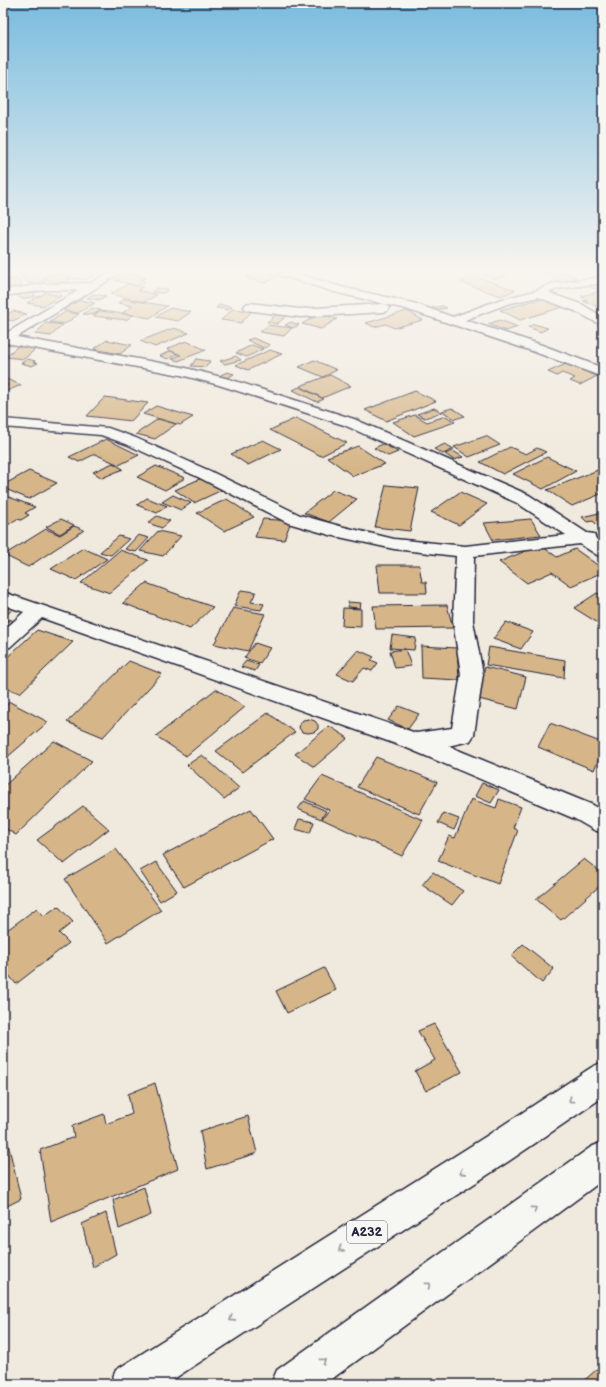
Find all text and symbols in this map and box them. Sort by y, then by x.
one-way arrow [568,1095,575,1102]
one-way arrow [459,1167,466,1174]
one-way arrow [529,1207,536,1214]
road number: A232 [347,1221,387,1243]
one-way arrow [338,1245,345,1252]
one-way arrow [424,1282,431,1290]
one-way arrow [229,1315,236,1322]
one-way arrow [318,1359,325,1366]

